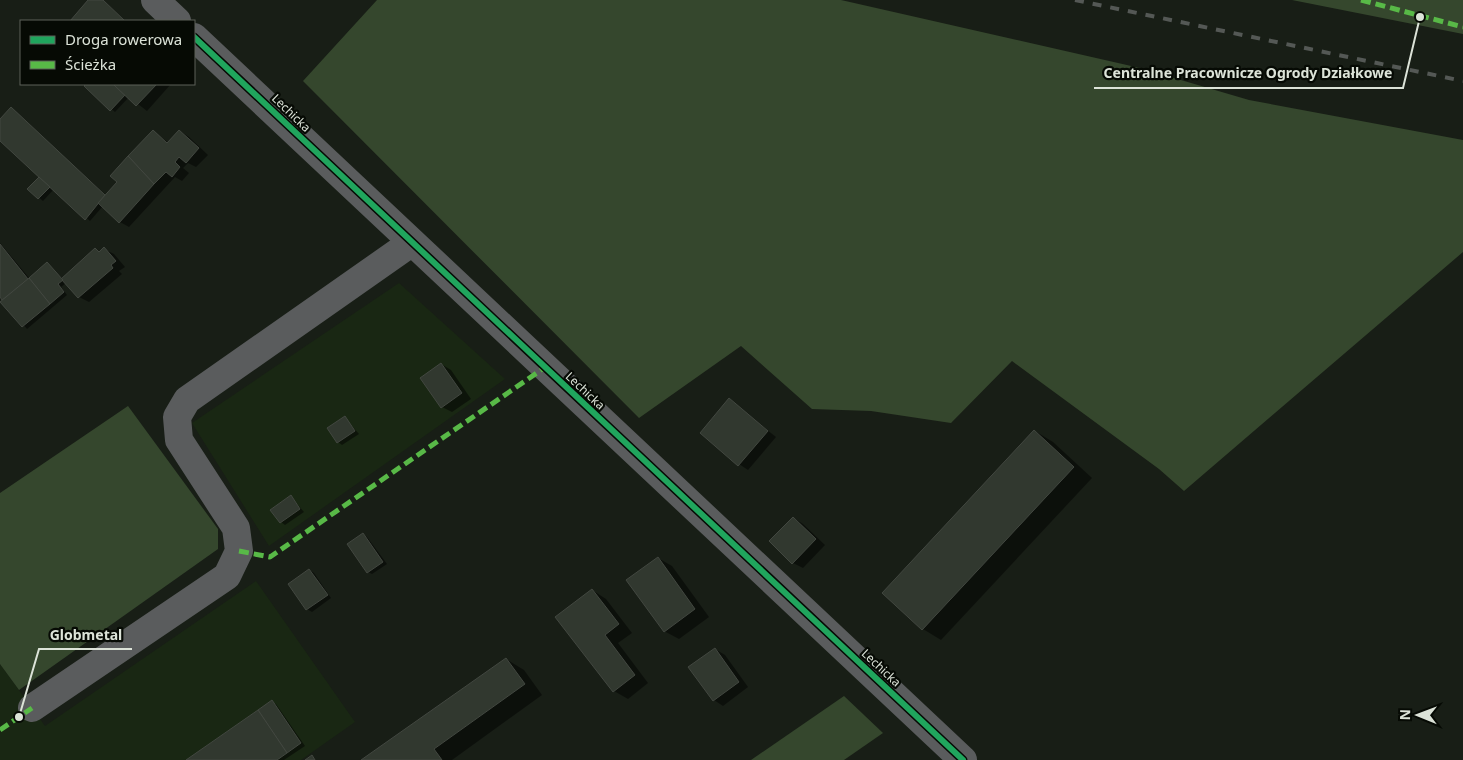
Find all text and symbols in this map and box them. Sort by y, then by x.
legend [20,20,195,85]
text: Droga rowerowa [65,29,182,49]
text: Ścieżka [65,54,116,74]
callout: Centralne Pracownicze Ogrody Działkowe [1094,59,1403,88]
text: Centralne Pracownicze Ogrody Działkowe [1104,63,1392,82]
street label: Lechicka [268,90,315,136]
street label: Lechicka [562,368,609,413]
callout: Globmetal [39,620,132,649]
text: Globmetal [50,625,122,644]
street label: Lechicka [858,645,905,690]
north arrow [1393,690,1443,740]
text: N [1395,709,1414,721]

